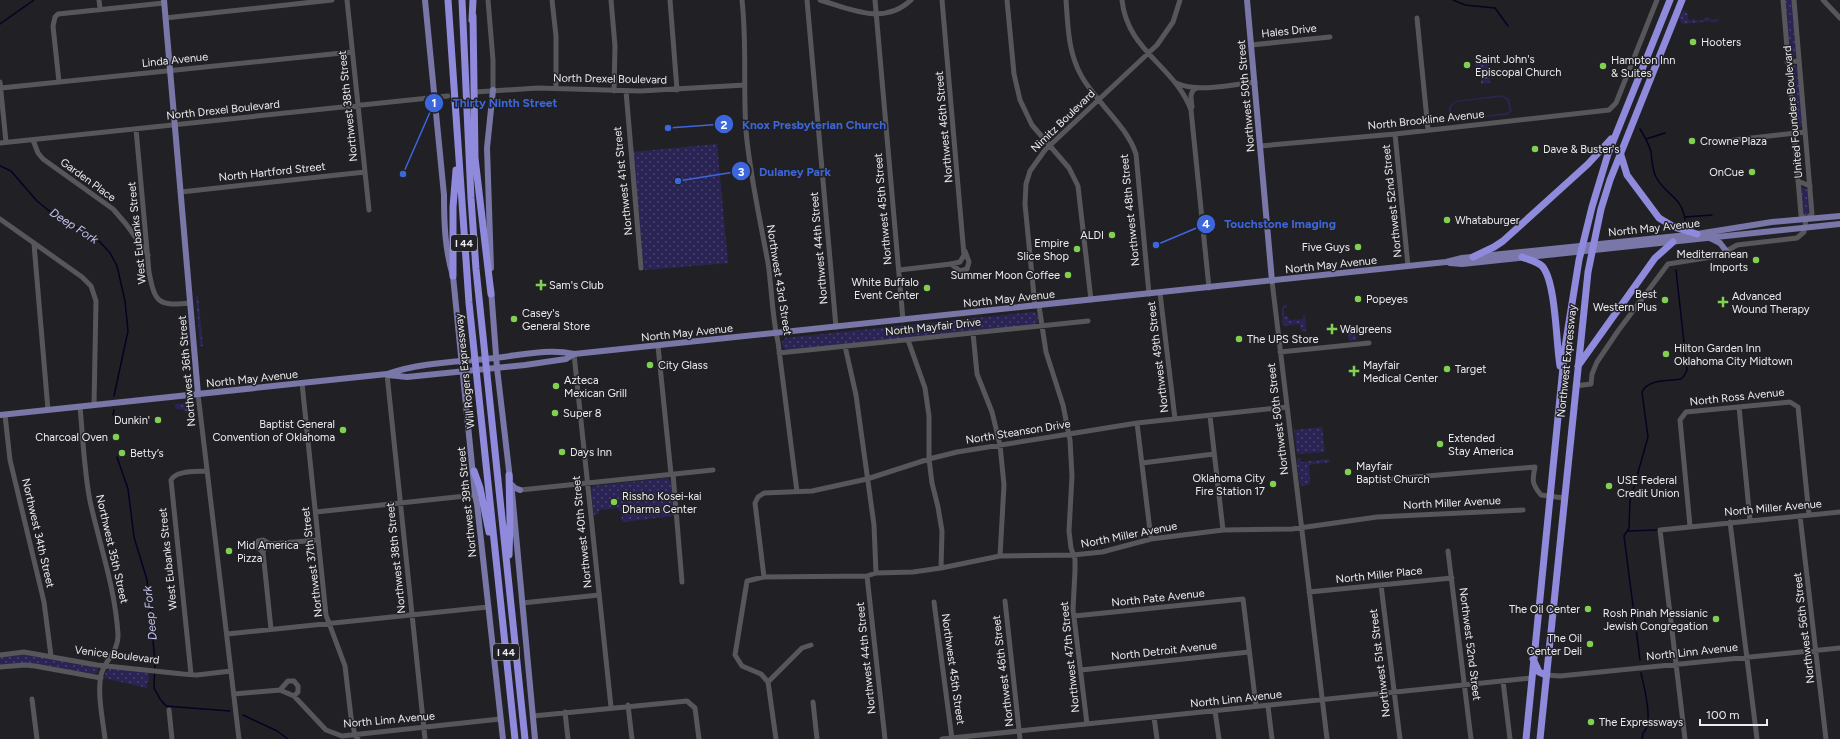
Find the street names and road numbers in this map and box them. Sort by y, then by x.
street label: Hales Drive [1261,22,1317,40]
street label: Northwest 50th Street [1235,39,1257,153]
street label: United Founders Boulevard [1781,45,1805,179]
street label: Linda Avenue [141,50,209,70]
street label: Northwest 38th Street [336,50,360,162]
street label: Northwest 46th Street [933,71,955,183]
street label: North Drexel Boulevard [553,72,667,86]
street label: Nimitz Boulevard [1028,87,1098,155]
street label: North Drexel Boulevard [166,98,280,122]
street label: North Brookline Avenue [1367,107,1485,133]
street label: Northwest 41st Street [611,126,635,236]
street label: Northwest 52nd Street [1380,144,1404,258]
street label: Northwest 45th Street [872,152,894,266]
street label: Northwest 48th Street [1118,153,1142,267]
street label: Garden Place [58,156,118,204]
street label: North Hartford Street [218,160,326,184]
street label: West Eubanks Street [125,181,149,285]
street label: Northwest 44th Street [808,191,830,305]
street label: North May Avenue [1607,217,1701,239]
street label: Northwest 43rd Street [764,224,794,336]
road number: I 44 [451,235,477,251]
street label: North May Avenue [1284,254,1378,276]
street label: North May Avenue [962,288,1056,310]
street label: Northwest 49th Street [1145,301,1171,413]
street label: Northwest Expressway [1555,304,1579,418]
street label: Will Rogers Expressway [452,312,478,429]
street label: Northwest 36th Street [176,315,198,427]
street label: North Mayfair Drive [884,316,982,338]
street label: North May Avenue [640,322,734,344]
street label: Northwest 50th Street [1265,362,1291,476]
street label: North May Avenue [205,368,299,390]
street label: North Ross Avenue [1689,386,1785,408]
street label: North Steanson Drive [965,417,1071,447]
street label: Northwest 39th Street [455,446,479,558]
street label: Northwest 40th Street [570,475,594,589]
street label: Northwest 34th Street [19,477,57,589]
street label: Northwest 35th Street [93,493,131,605]
street label: North Miller Avenue [1403,494,1501,512]
street label: North Miller Avenue [1724,497,1822,519]
street label: Northwest 38th Street [384,502,408,614]
street label: Northwest 37th Street [299,506,325,618]
street label: West Eubanks Street [156,507,180,611]
street label: North Miller Avenue [1080,519,1178,551]
street label: North Miller Place [1335,564,1423,586]
street label: Northwest 56th Street [1791,572,1817,684]
street label: North Pate Avenue [1111,587,1205,609]
street label: Northwest 52nd Street [1457,587,1483,701]
street label: Northwest 44th Street [854,601,878,715]
street label: Northwest 47th Street [1058,601,1082,713]
street label: Northwest 51st Street [1367,608,1393,718]
street label: Northwest 45th Street [939,612,967,726]
street label: Northwest 46th Street [990,615,1016,727]
street label: North Detroit Avenue [1111,639,1217,663]
street label: North Linn Avenue [1646,641,1738,663]
street label: Venice Boulevard [74,643,160,667]
road number: I 44 [493,644,519,660]
street label: North Linn Avenue [1190,688,1282,710]
street label: North Linn Avenue [343,710,435,730]

